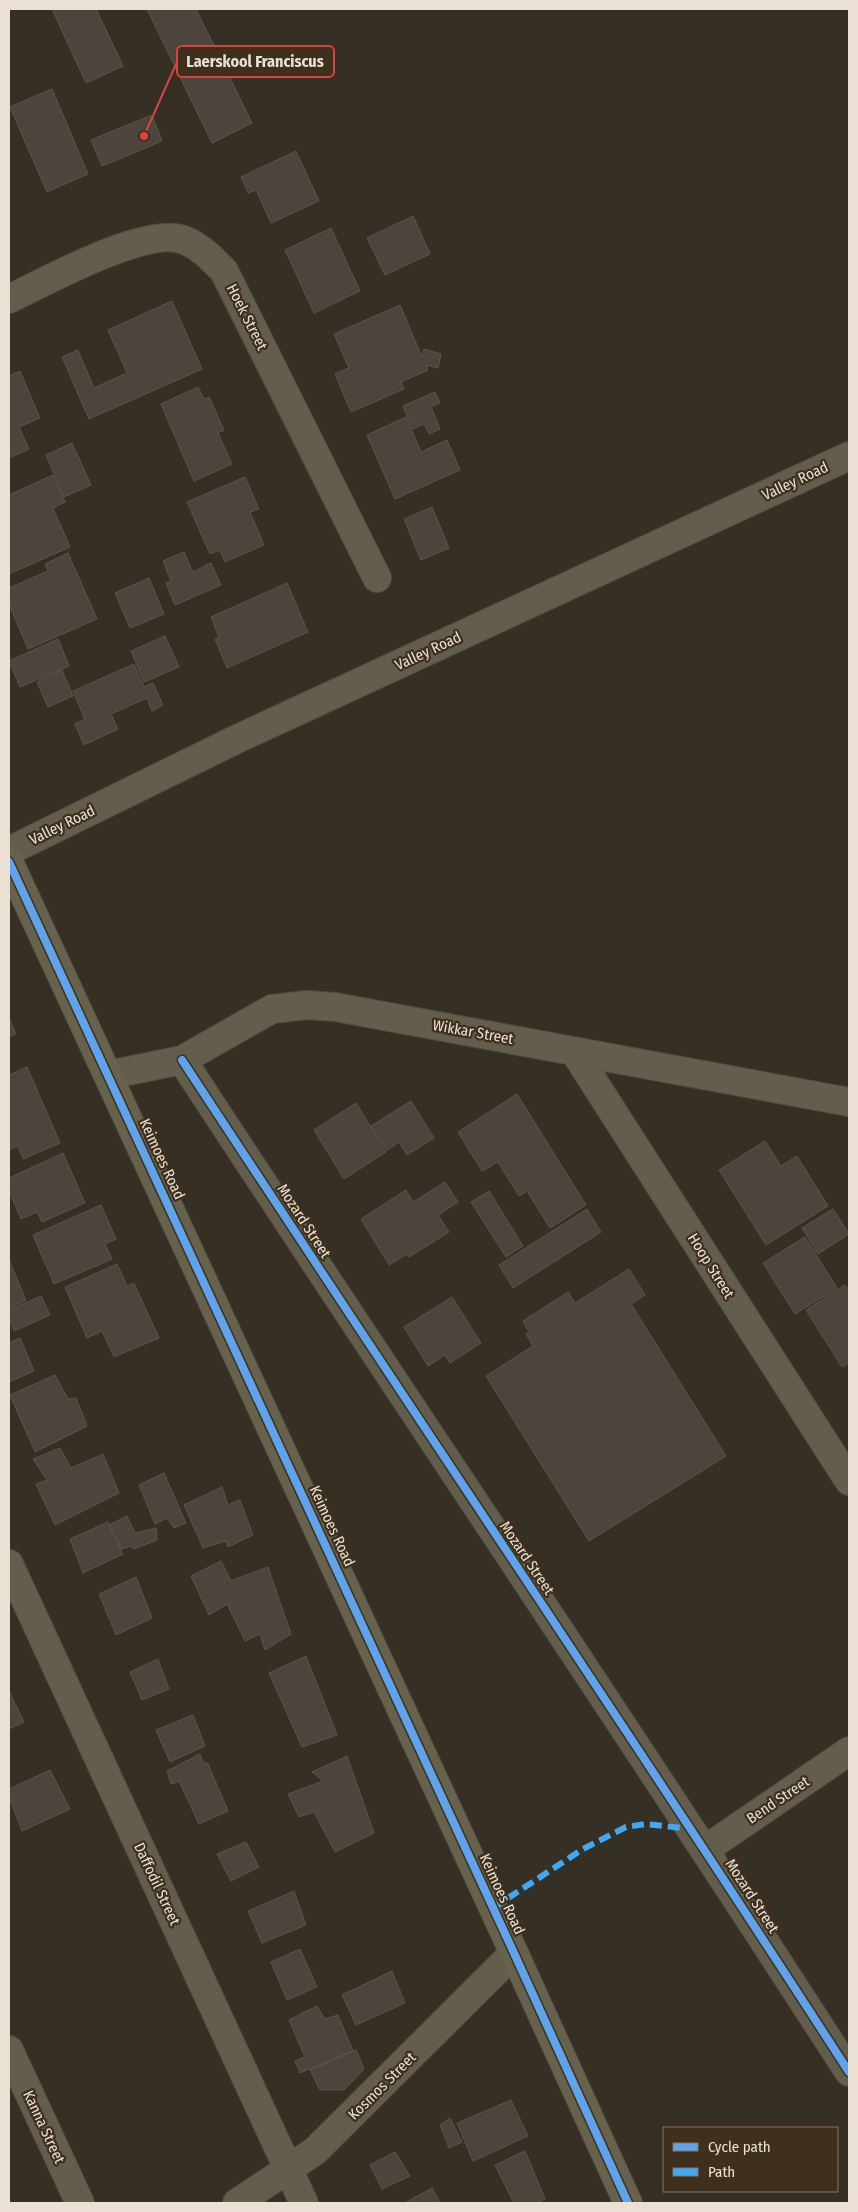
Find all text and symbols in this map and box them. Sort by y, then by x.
callout: Laerskool Franciscus [177,46,334,77]
text: Laerskool Franciscus [186,52,324,71]
street label: Hoek Street [223,281,271,353]
street label: Valley Road [759,458,831,504]
street label: Valley Road [392,628,464,674]
street label: Valley Road [26,801,98,849]
street label: Wikkar Street [431,1016,515,1048]
street label: Keimoes Road [136,1116,188,1202]
street label: Mozard Street [273,1181,335,1262]
street label: Hoop Street [684,1230,738,1302]
street label: Keimoes Road [306,1483,358,1569]
street label: Mozard Street [496,1518,558,1598]
street label: Bend Street [743,1772,813,1828]
street label: Daffodil Street [130,1840,184,1928]
street label: Keimoes Road [476,1851,528,1937]
street label: Mozard Street [721,1856,783,1937]
street label: Kosmos Street [344,2048,420,2124]
street label: Kanna Street [19,2088,69,2167]
legend [663,2127,838,2192]
text: Cycle path [708,2138,771,2156]
text: Path [708,2163,735,2181]

